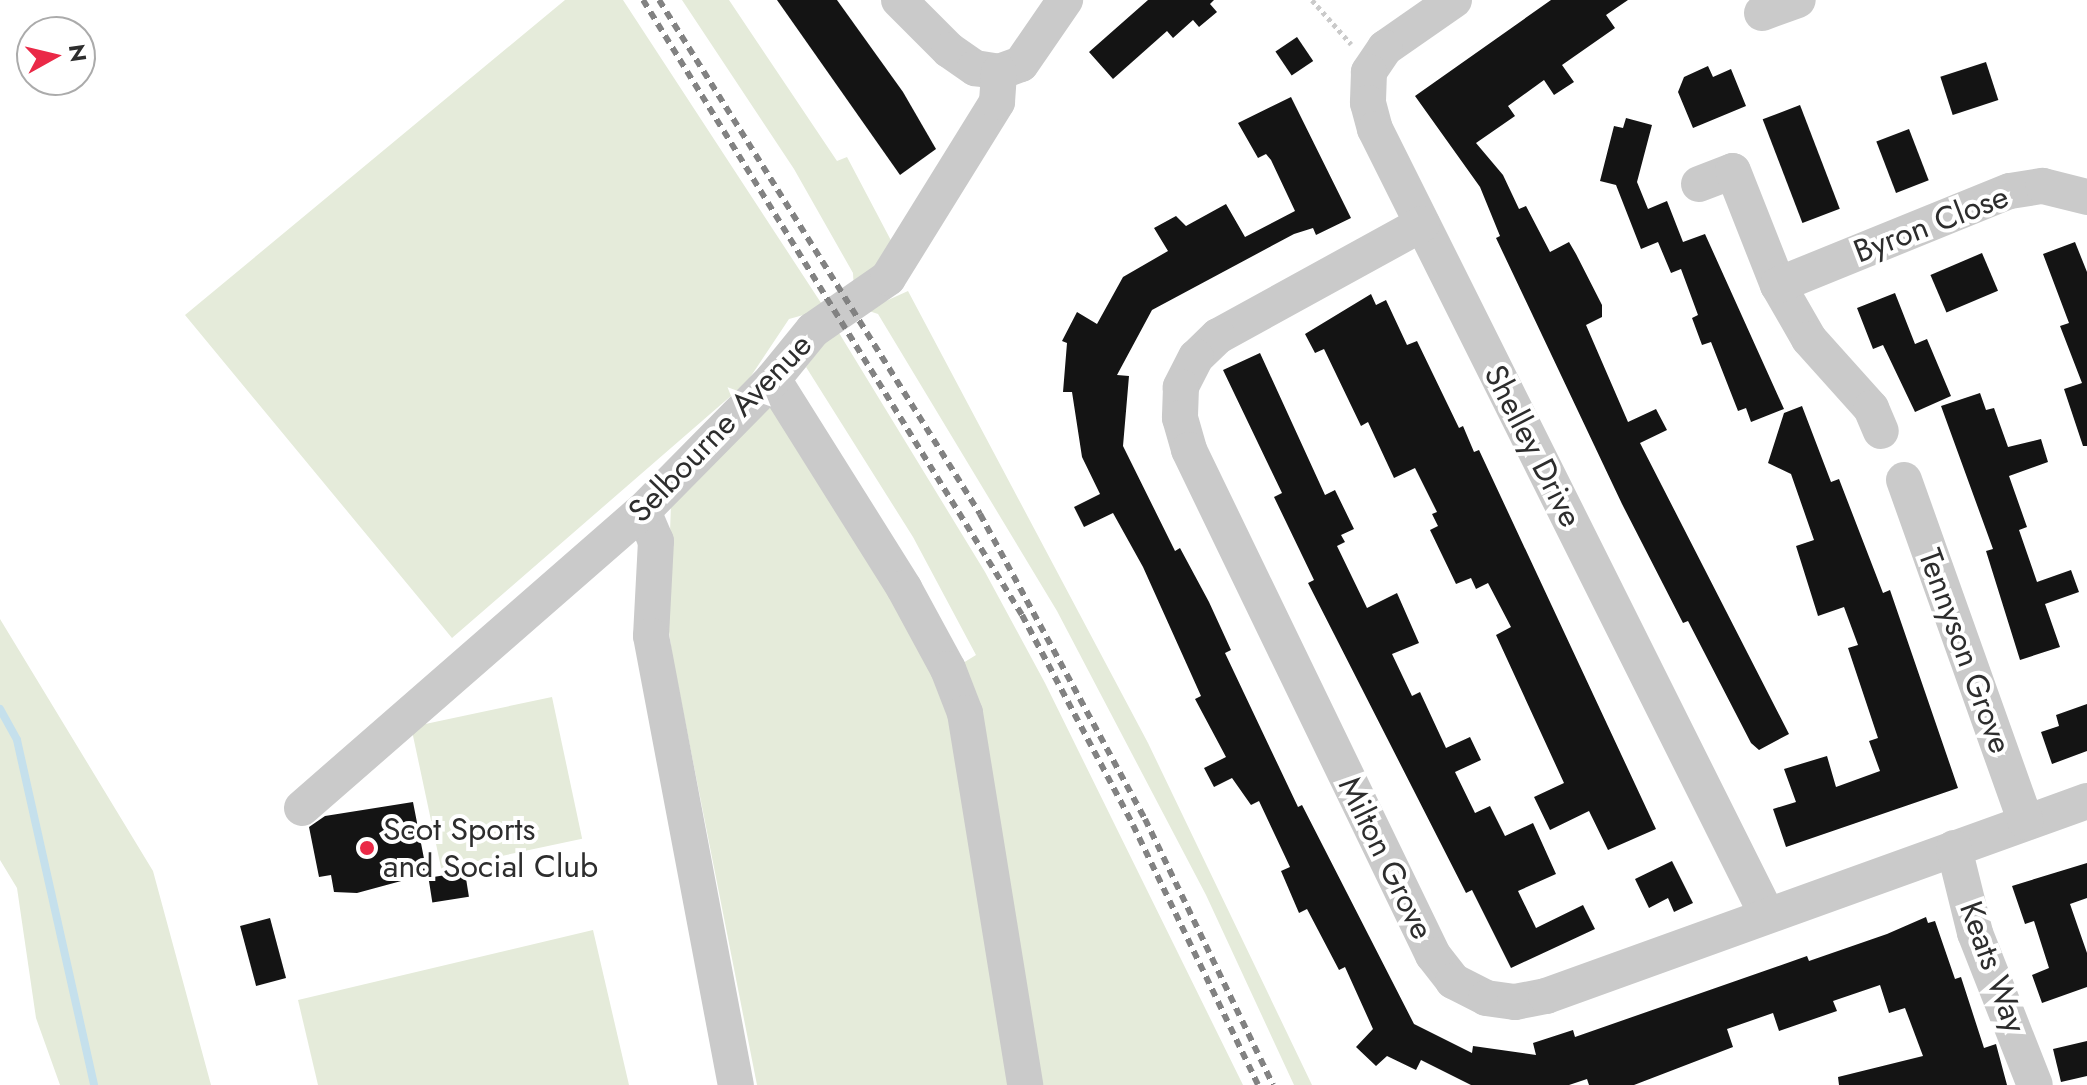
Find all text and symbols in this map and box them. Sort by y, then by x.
north arrow [16,16,96,96]
text: N [61,42,95,64]
street label: Byron Close [1848,177,2014,271]
street label: Selbourne Avenue [620,326,820,530]
street label: Shelley Drive [1476,359,1590,533]
street label: Tennyson Grove [1910,544,2020,758]
street label: Milton Grove [1330,771,1442,945]
place label: Scot Sports and Social Club [383,811,598,886]
marker: Scot Sports and Social Club [358,839,376,857]
street label: Keats Way [1952,896,2034,1038]

